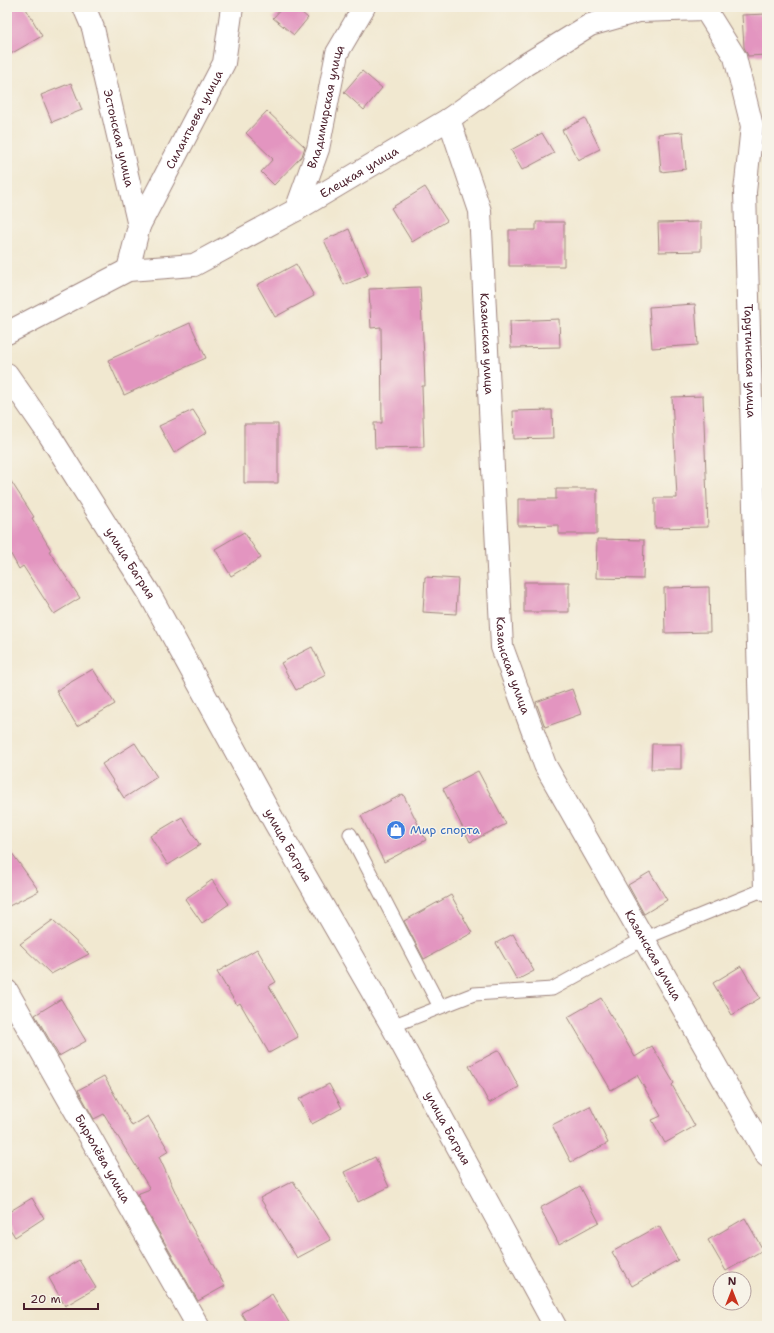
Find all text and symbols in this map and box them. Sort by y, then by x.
street label: Владимирская улица [304,41,349,171]
street label: Силантьева улица [162,67,227,172]
street label: Эстонская улица [100,88,138,189]
street label: Елецкая улица [317,143,402,202]
street label: Казанская улица [476,292,497,396]
street label: Тарутинская улица [740,304,759,419]
street label: улица Багрия [102,524,159,602]
street label: Казанская улица [492,616,534,717]
street label: улица Багрия [261,806,315,885]
shop icon: Мир спорта [385,819,407,841]
place label: Мир спорта [410,822,480,838]
street label: Казанская улица [621,907,685,1004]
street label: улица Багрия [421,1088,474,1168]
street label: Бирюлёва улица [71,1111,134,1206]
north arrow [712,1271,752,1311]
text: N [728,1274,737,1289]
scale bar [24,1285,98,1311]
text: 20 m [30,1291,61,1307]

